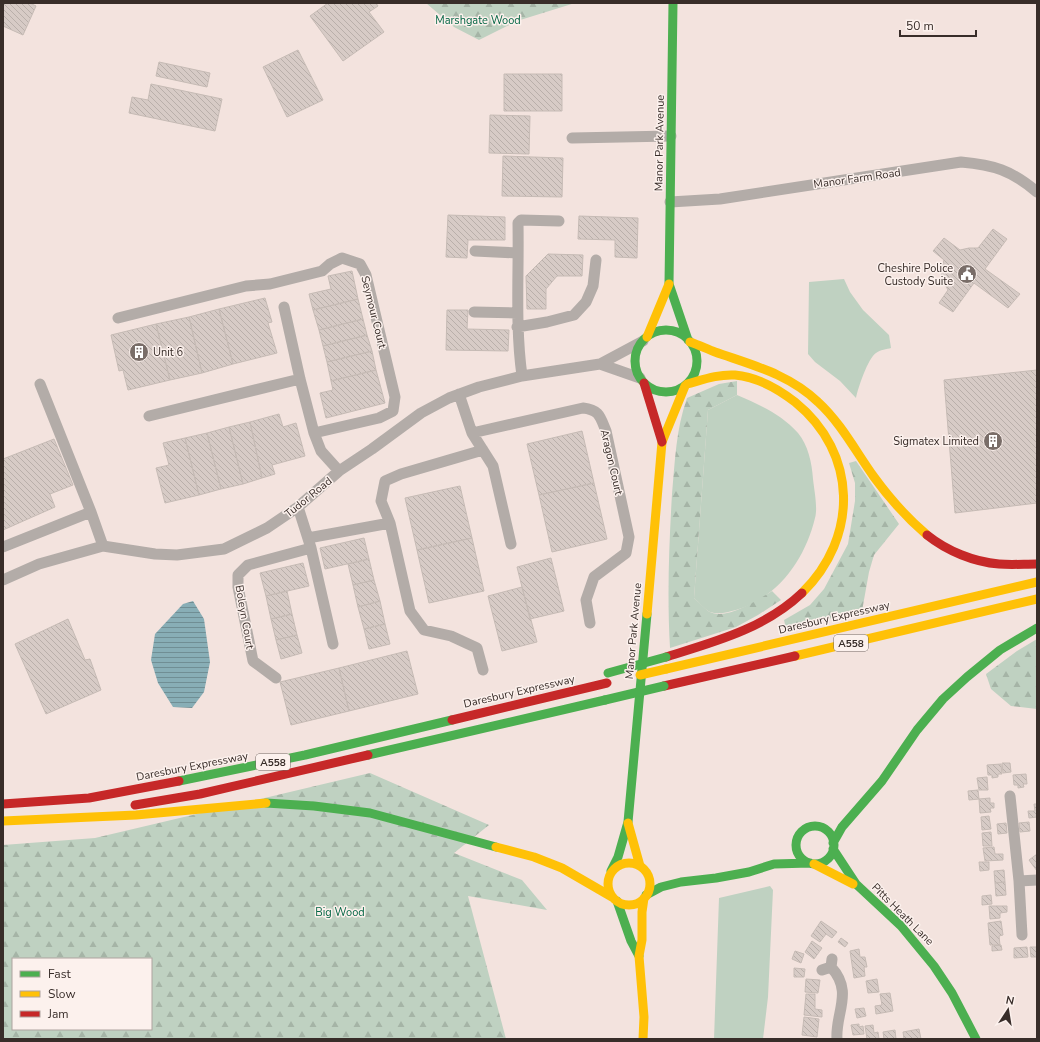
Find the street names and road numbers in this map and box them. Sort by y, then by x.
street label: Manor Park Avenue [651,94,668,191]
street label: Manor Farm Road [813,165,902,192]
street label: Seymour Court [357,274,390,350]
street label: Aragon Court [597,428,626,496]
street label: Tudor Road [281,474,335,521]
street label: Manor Park Avenue [622,582,645,680]
street label: Boleyn Court [232,584,258,650]
street label: Daresbury Expressway [777,597,892,638]
road number: A558 [834,635,868,651]
street label: Daresbury Expressway [462,671,577,712]
street label: Daresbury Expressway [135,748,250,785]
road number: A558 [256,754,290,770]
street label: Pitts Heath Lane [868,880,937,949]

